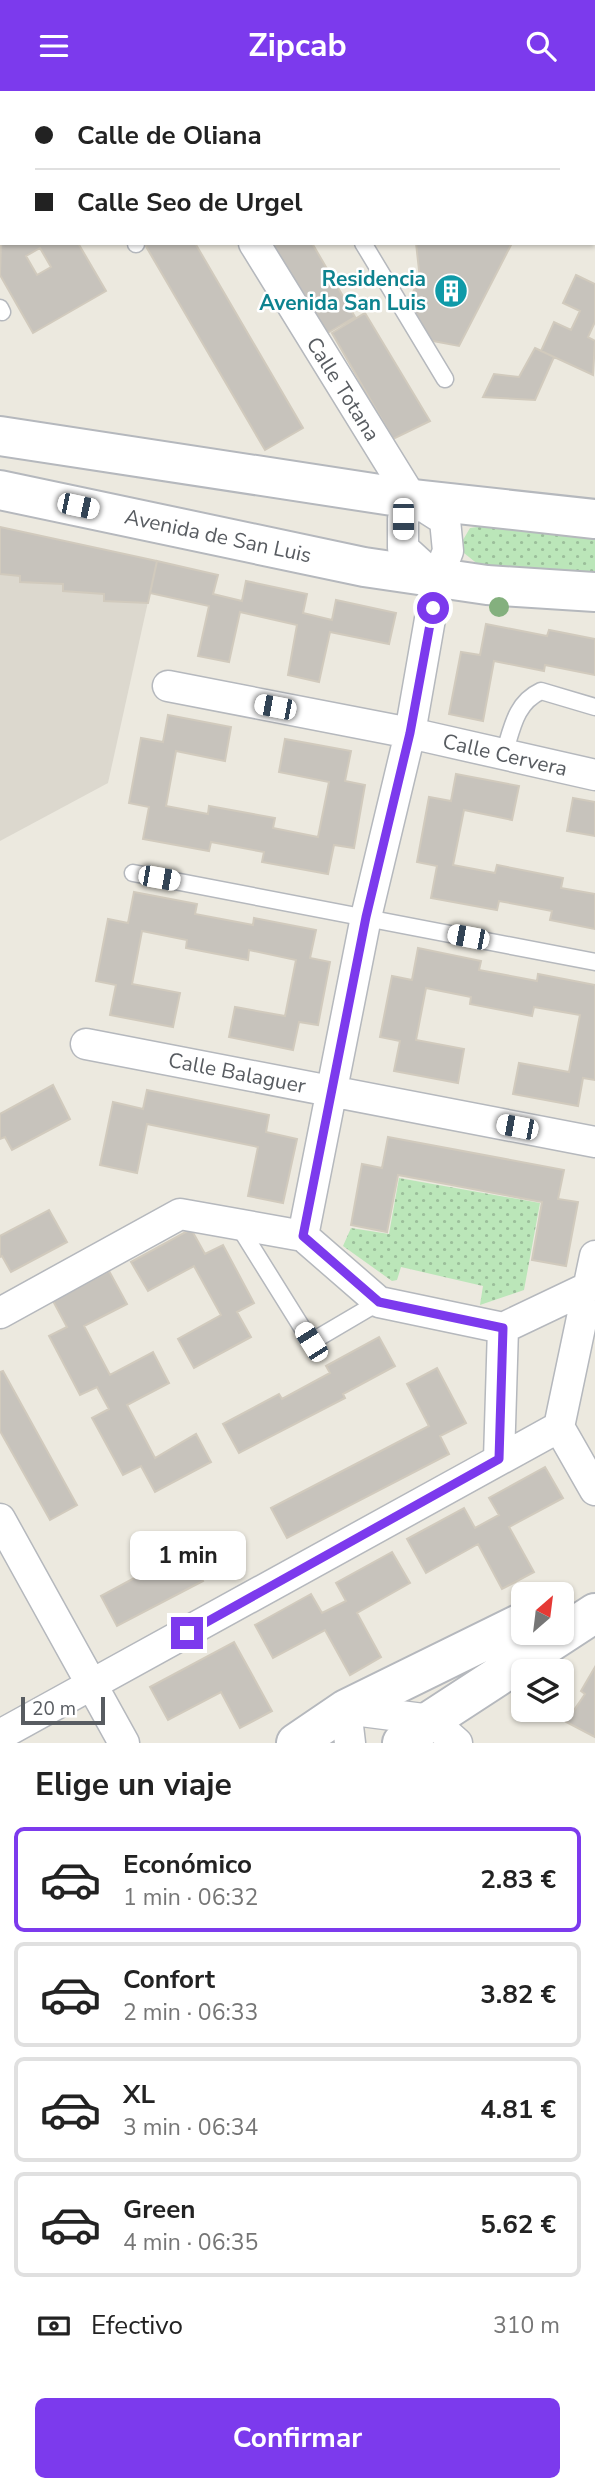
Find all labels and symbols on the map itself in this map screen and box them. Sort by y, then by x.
place label: Residencia Avenida San Luis [259,265,426,317]
building icon: Residencia Avenida San Luis [432,272,470,310]
street label: Calle Totana [300,332,386,446]
car [56,491,101,521]
car [393,498,414,540]
street label: Avenida de San Luis [122,503,314,569]
route start [417,592,449,624]
car [253,693,298,721]
street label: Calle Cervera [440,727,570,783]
car [137,864,182,892]
car [446,923,491,951]
street label: Calle Balaguer [166,1046,308,1100]
car [495,1113,540,1141]
car [291,1319,332,1365]
callout: 1 min [129,1531,245,1581]
north arrow [511,1582,574,1645]
route end [171,1617,203,1649]
scale bar [21,1694,105,1726]

